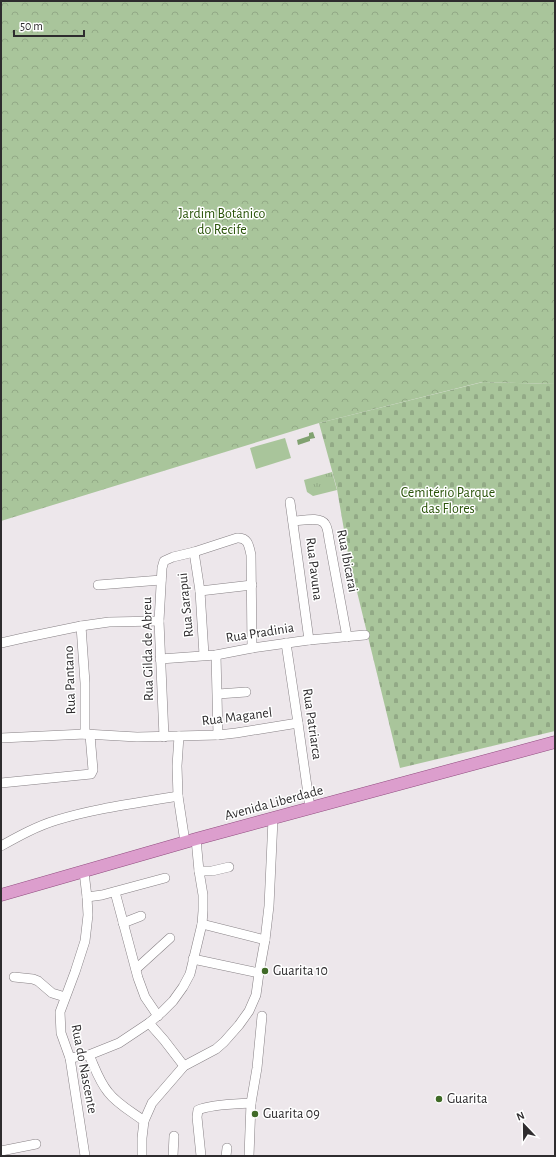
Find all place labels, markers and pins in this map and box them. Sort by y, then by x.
place label: Guarita 10 [273,964,328,978]
marker: Guarita 10 [260,966,270,976]
place label: Guarita [447,1092,488,1106]
marker: Guarita [434,1094,444,1104]
place label: Guarita 09 [263,1107,320,1121]
marker: Guarita 09 [250,1109,260,1119]

